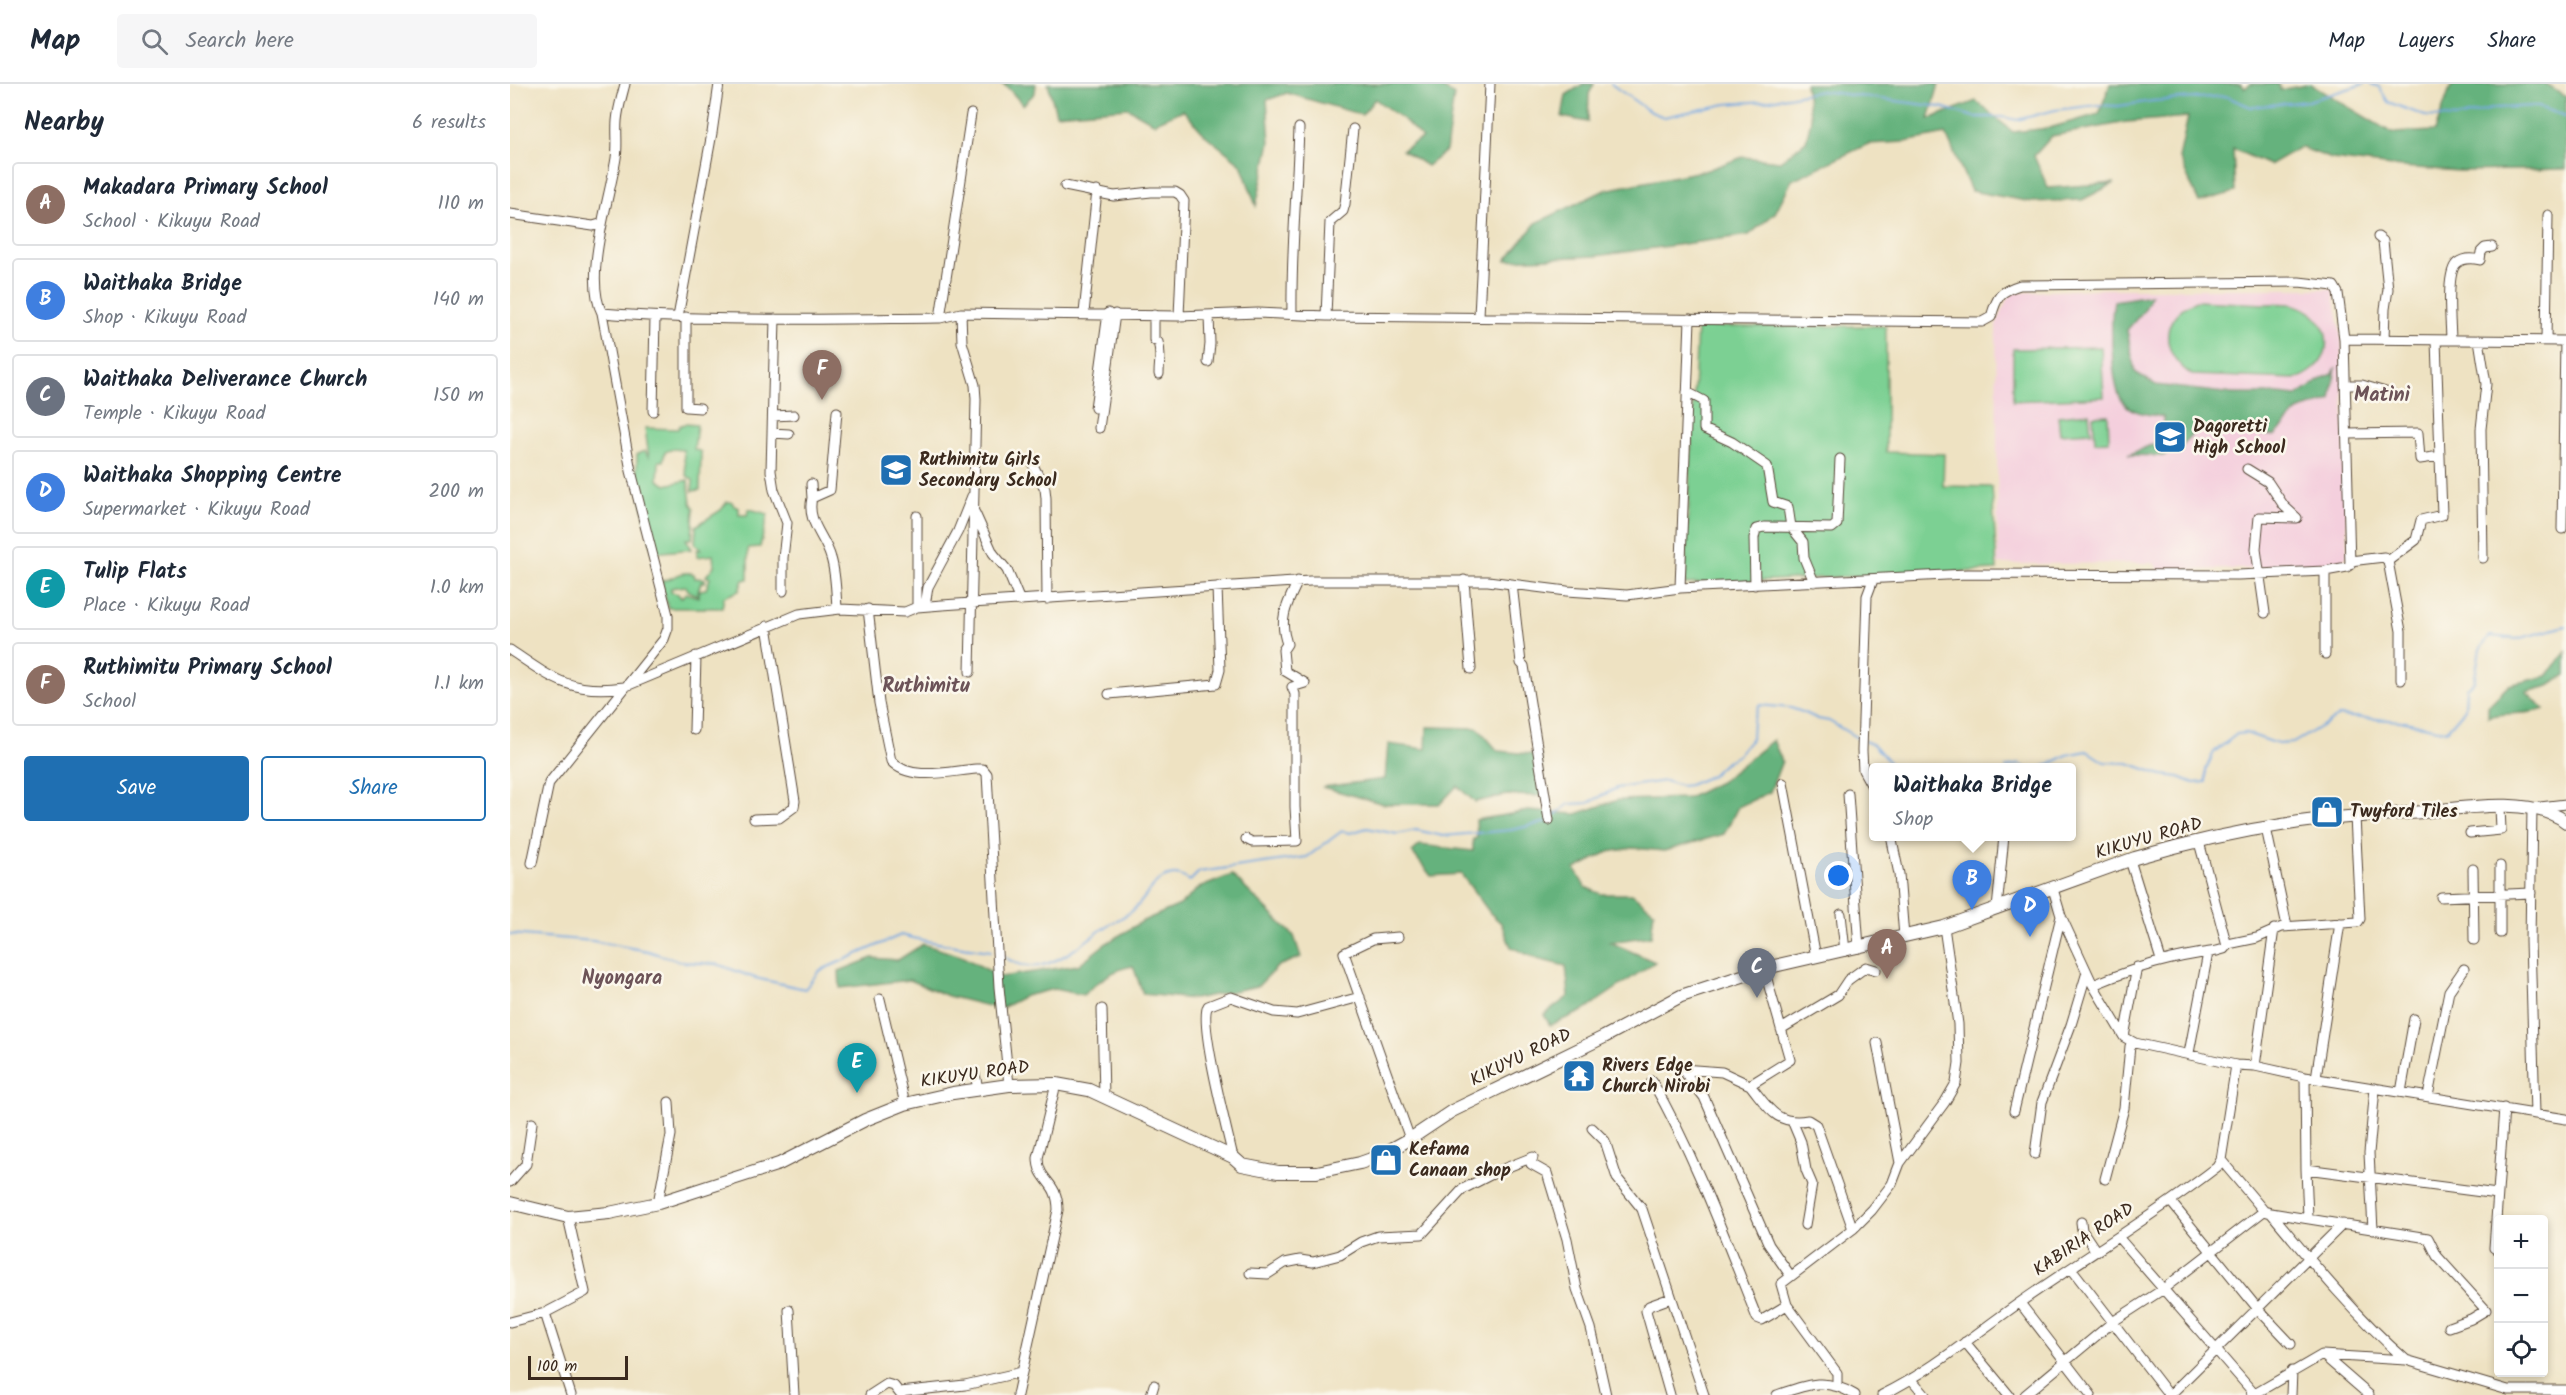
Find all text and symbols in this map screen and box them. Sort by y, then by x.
search box [117,14,537,68]
text: Map [30,19,81,64]
text: Search here [186,24,294,59]
icon: search [138,25,171,58]
text: Map [2328,25,2365,58]
text: Layers [2398,25,2454,58]
text: Share [2487,25,2536,58]
text: Nearby [24,102,104,144]
text: 6 results [412,107,486,139]
text: Makadara Primary School [83,171,328,206]
text: A [39,188,52,220]
text: 110 m [438,188,484,220]
text: School · Kikuyu Road [83,206,260,238]
text: Waithaka Bridge [83,267,242,302]
text: B [39,284,52,316]
text: 140 m [433,284,484,316]
text: Shop · Kikuyu Road [83,302,246,334]
pin: F [802,350,842,400]
text: Waithaka Deliverance Church [83,363,367,398]
text: C [39,380,52,412]
text: 150 m [433,380,484,412]
district label: Matini [2354,380,2411,412]
text: Temple · Kikuyu Road [83,398,266,430]
place label: Dagoretti High School [2193,413,2285,463]
school or university icon: Dagoretti High School [2152,419,2188,455]
place label: Ruthimitu Girls Secondary School [919,446,1057,496]
school or university icon: Ruthimitu Girls Secondary School [878,452,914,488]
text: Waithaka Shopping Centre [83,459,342,494]
text: D [39,476,52,508]
text: 200 m [428,476,484,508]
text: Supermarket · Kikuyu Road [83,494,310,526]
text: Tulip Flats [83,555,187,590]
text: E [40,572,51,604]
text: 1.0 km [430,572,484,604]
text: Place · Kikuyu Road [83,590,250,622]
text: Ruthimitu Primary School [83,651,332,686]
text: F [40,668,51,700]
text: 1.1 km [433,668,484,700]
district label: Ruthimitu [882,671,970,703]
text: School [83,686,136,718]
button: Save [24,756,249,821]
button: Share [261,756,486,821]
popup [1869,763,2076,841]
text: Waithaka Bridge [1893,769,2052,804]
shop icon: Twyford Tiles [2309,794,2345,830]
place label: Twyford Tiles [2350,798,2458,827]
text: Shop [1893,804,1933,836]
street label: KIKUYU ROAD [2092,810,2206,868]
pin: B [1952,860,1992,910]
your location [1824,861,1853,890]
pin: D [2010,888,2050,937]
pin: A [1868,930,1906,979]
pin: C [1738,948,1776,998]
district label: Nyongara [582,963,662,995]
street label: KIKUYU ROAD [1465,1021,1577,1095]
pin: E [838,1044,876,1093]
place label: Rivers Edge Church Nirobi [1602,1052,1710,1102]
street label: KIKUYU ROAD [918,1053,1032,1097]
temple icon: Rivers Edge Church Nirobi [1561,1058,1597,1094]
place label: Kefama Canaan shop [1409,1136,1511,1186]
shop icon: Kefama Canaan shop [1368,1142,1404,1178]
street label: KABIRIA ROAD [2027,1195,2141,1285]
map controls [2494,1215,2548,1377]
button: + [2494,1215,2548,1269]
button: − [2494,1269,2548,1323]
button: locate [2494,1323,2548,1377]
scale bar [528,1353,628,1380]
text: 100 m [537,1354,577,1379]

